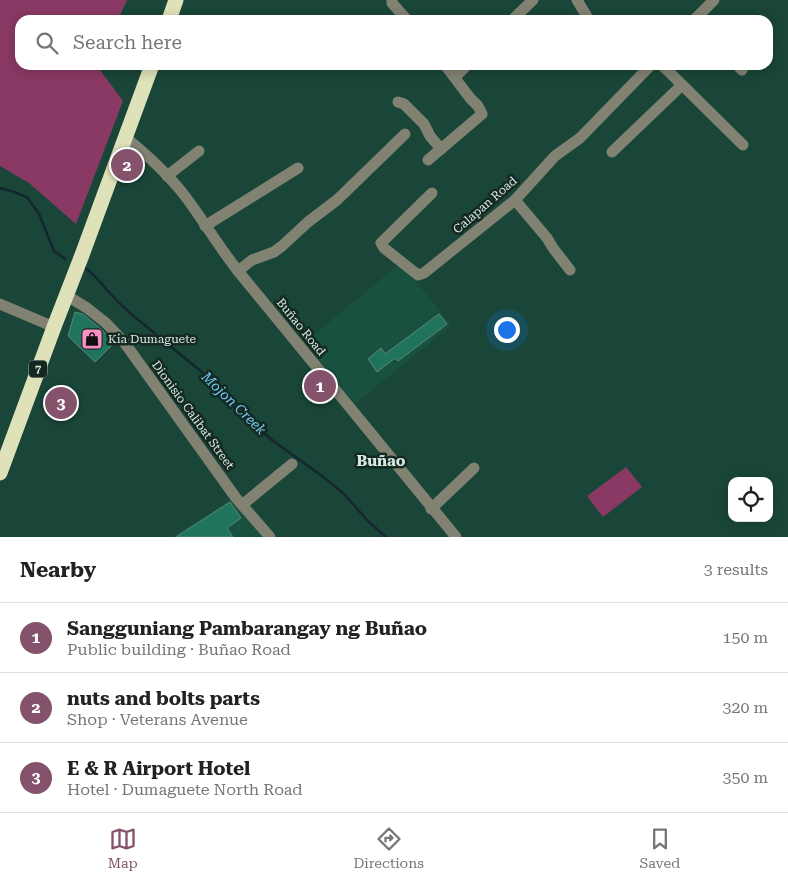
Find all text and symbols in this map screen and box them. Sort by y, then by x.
search box [15,15,773,70]
icon: search [33,29,61,57]
text: Search here [73,31,182,54]
pin: 2 [111,146,143,184]
street label: Calapan Road [450,173,520,236]
street label: Buñao Road [274,296,328,359]
your location [494,317,520,343]
shop icon: Kia Dumaguete [80,327,104,351]
place label: Kia Dumaguete [108,332,197,346]
street label: Dionisio Calibat Street [149,358,237,472]
road number: 7 [29,360,47,378]
pin: 1 [304,367,336,405]
water label: Mojon Creek [198,368,270,438]
pin: 3 [45,384,77,422]
district label: Buñao [356,452,406,470]
map controls [728,477,773,522]
button: locate [728,477,773,522]
text: Nearby [20,558,96,582]
text: 3 results [704,560,768,579]
text: Sangguniang Pambarangay ng Buñao [67,617,427,640]
text: 1 [32,628,40,647]
text: 150 m [722,628,768,647]
text: Public building · Buñao Road [67,640,291,659]
text: nuts and bolts parts [67,687,260,710]
text: 2 [32,698,40,717]
text: 320 m [722,698,768,717]
text: Shop · Veterans Avenue [67,710,248,729]
text: E & R Airport Hotel [67,757,250,780]
text: 3 [32,768,40,787]
text: 350 m [722,768,768,787]
text: Hotel · Dumaguete North Road [67,780,303,799]
tab: Map [108,825,138,871]
tab: Directions [353,825,424,871]
tab: Saved [640,825,680,871]

